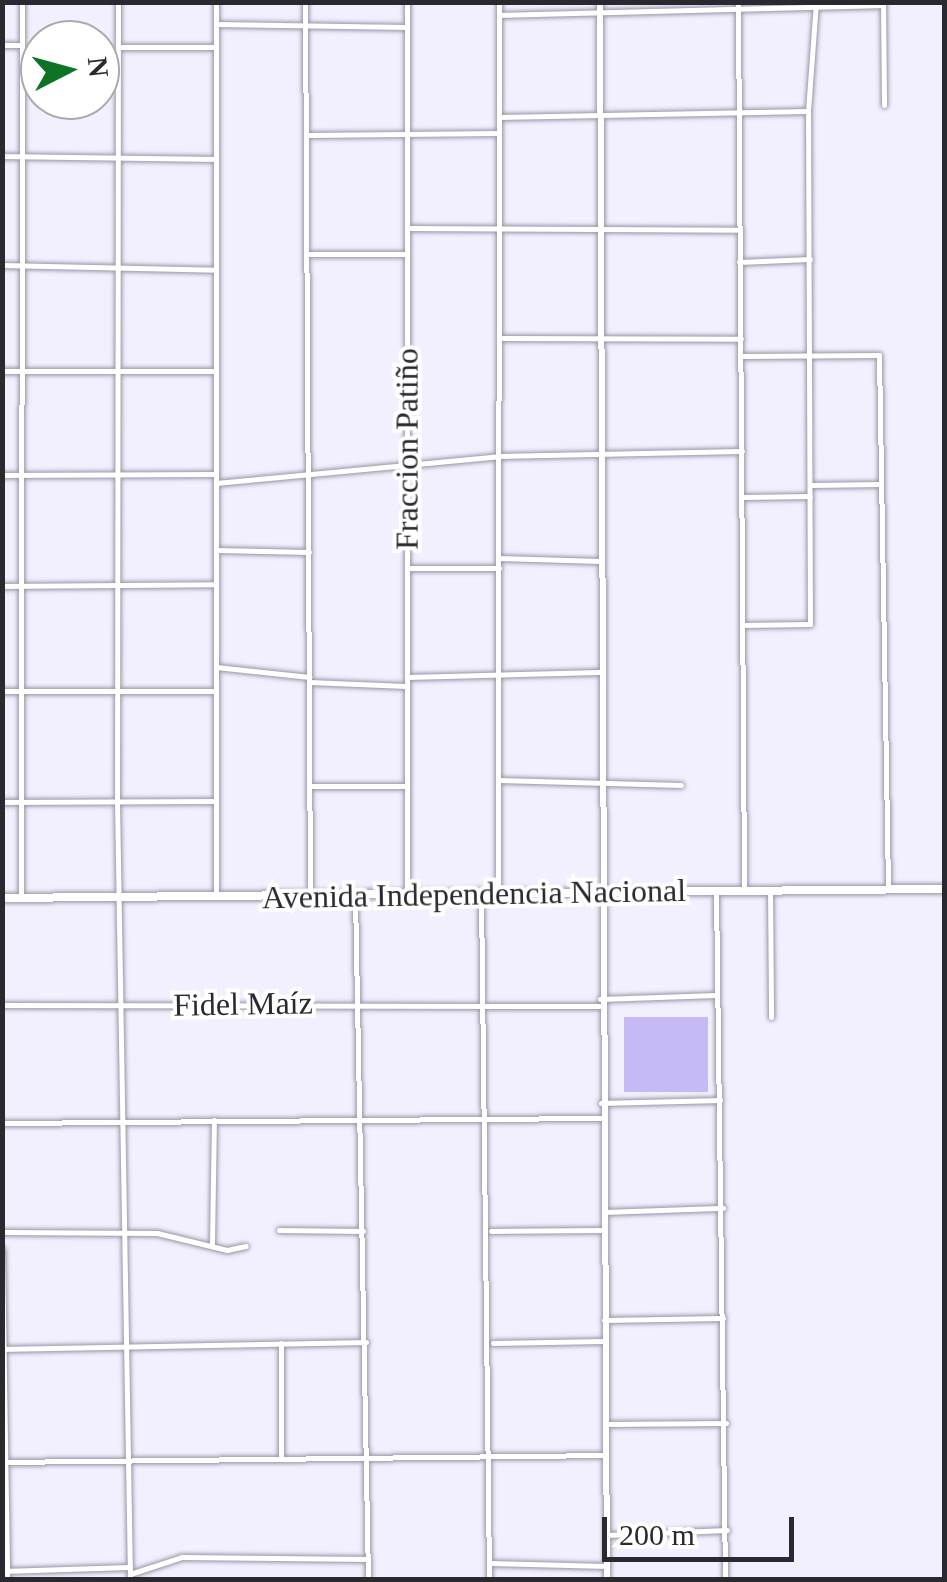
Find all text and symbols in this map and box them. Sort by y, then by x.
north arrow [20,20,120,120]
text: N [82,55,115,79]
street label: Fraccion Patiño [388,348,426,550]
street label: Avenida Independencia Nacional [262,871,686,917]
street label: Fidel Maíz [173,984,313,1024]
scale bar [607,1497,800,1559]
text: 200 m [619,1518,695,1551]

